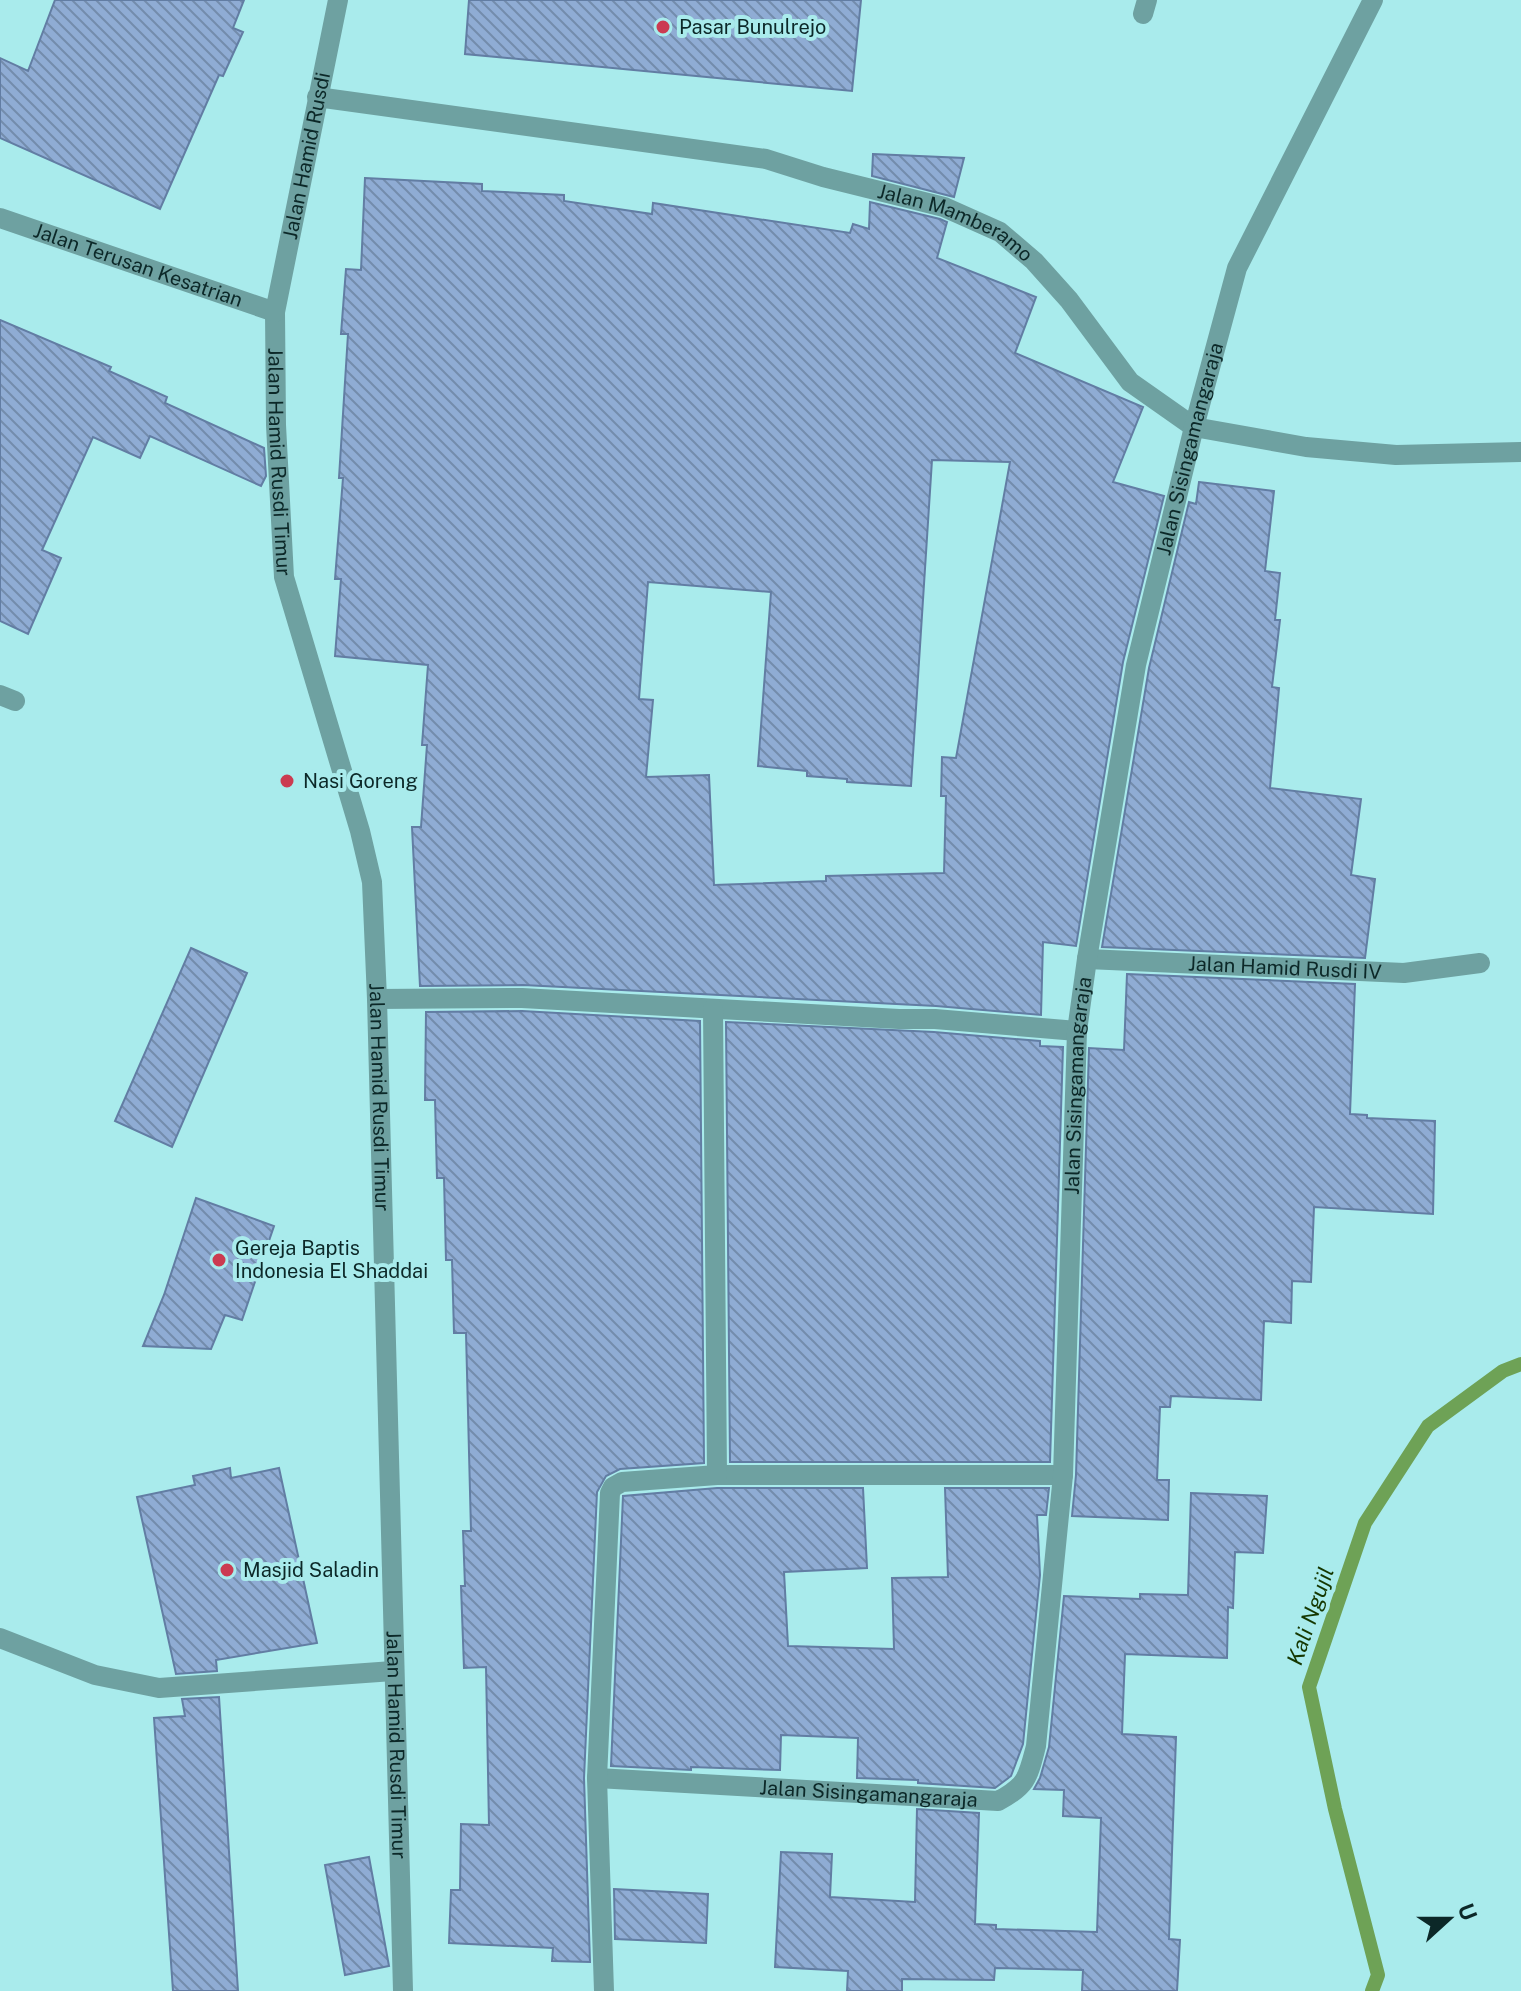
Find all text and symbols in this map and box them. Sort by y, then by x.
place label: Pasar Bunulrejo [679,15,826,39]
marker: Pasar Bunulrejo [654,18,672,36]
street label: Jalan Hamid Rusdi [278,70,335,241]
street label: Jalan Mamberamo [875,179,1038,267]
street label: Jalan Terusan Kesatrian [30,218,246,312]
street label: Jalan Sisingamangaraja [1151,340,1228,558]
street label: Jalan Hamid Rusdi Timur [263,348,296,577]
place label: Nasi Goreng [303,769,418,793]
marker: Nasi Goreng [278,772,296,790]
street label: Jalan Hamid Rusdi IV [1187,951,1382,984]
street label: Jalan Sisingamangaraja [1060,975,1096,1195]
street label: Jalan Hamid Rusdi Timur [364,982,395,1212]
place label: Gereja Baptis Indonesia El Shaddai [235,1236,428,1283]
marker: Gereja Baptis Indonesia El Shaddai [210,1251,228,1269]
place label: Masjid Saladin [243,1558,379,1582]
marker: Masjid Saladin [218,1561,236,1579]
water label: Kali Ngujil [1281,1564,1339,1668]
street label: Jalan Hamid Rusdi Timur [382,1630,412,1860]
street label: Jalan Sisingamangaraja [759,1775,978,1812]
north arrow [1409,1879,1489,1959]
text: U [1453,1900,1483,1924]

